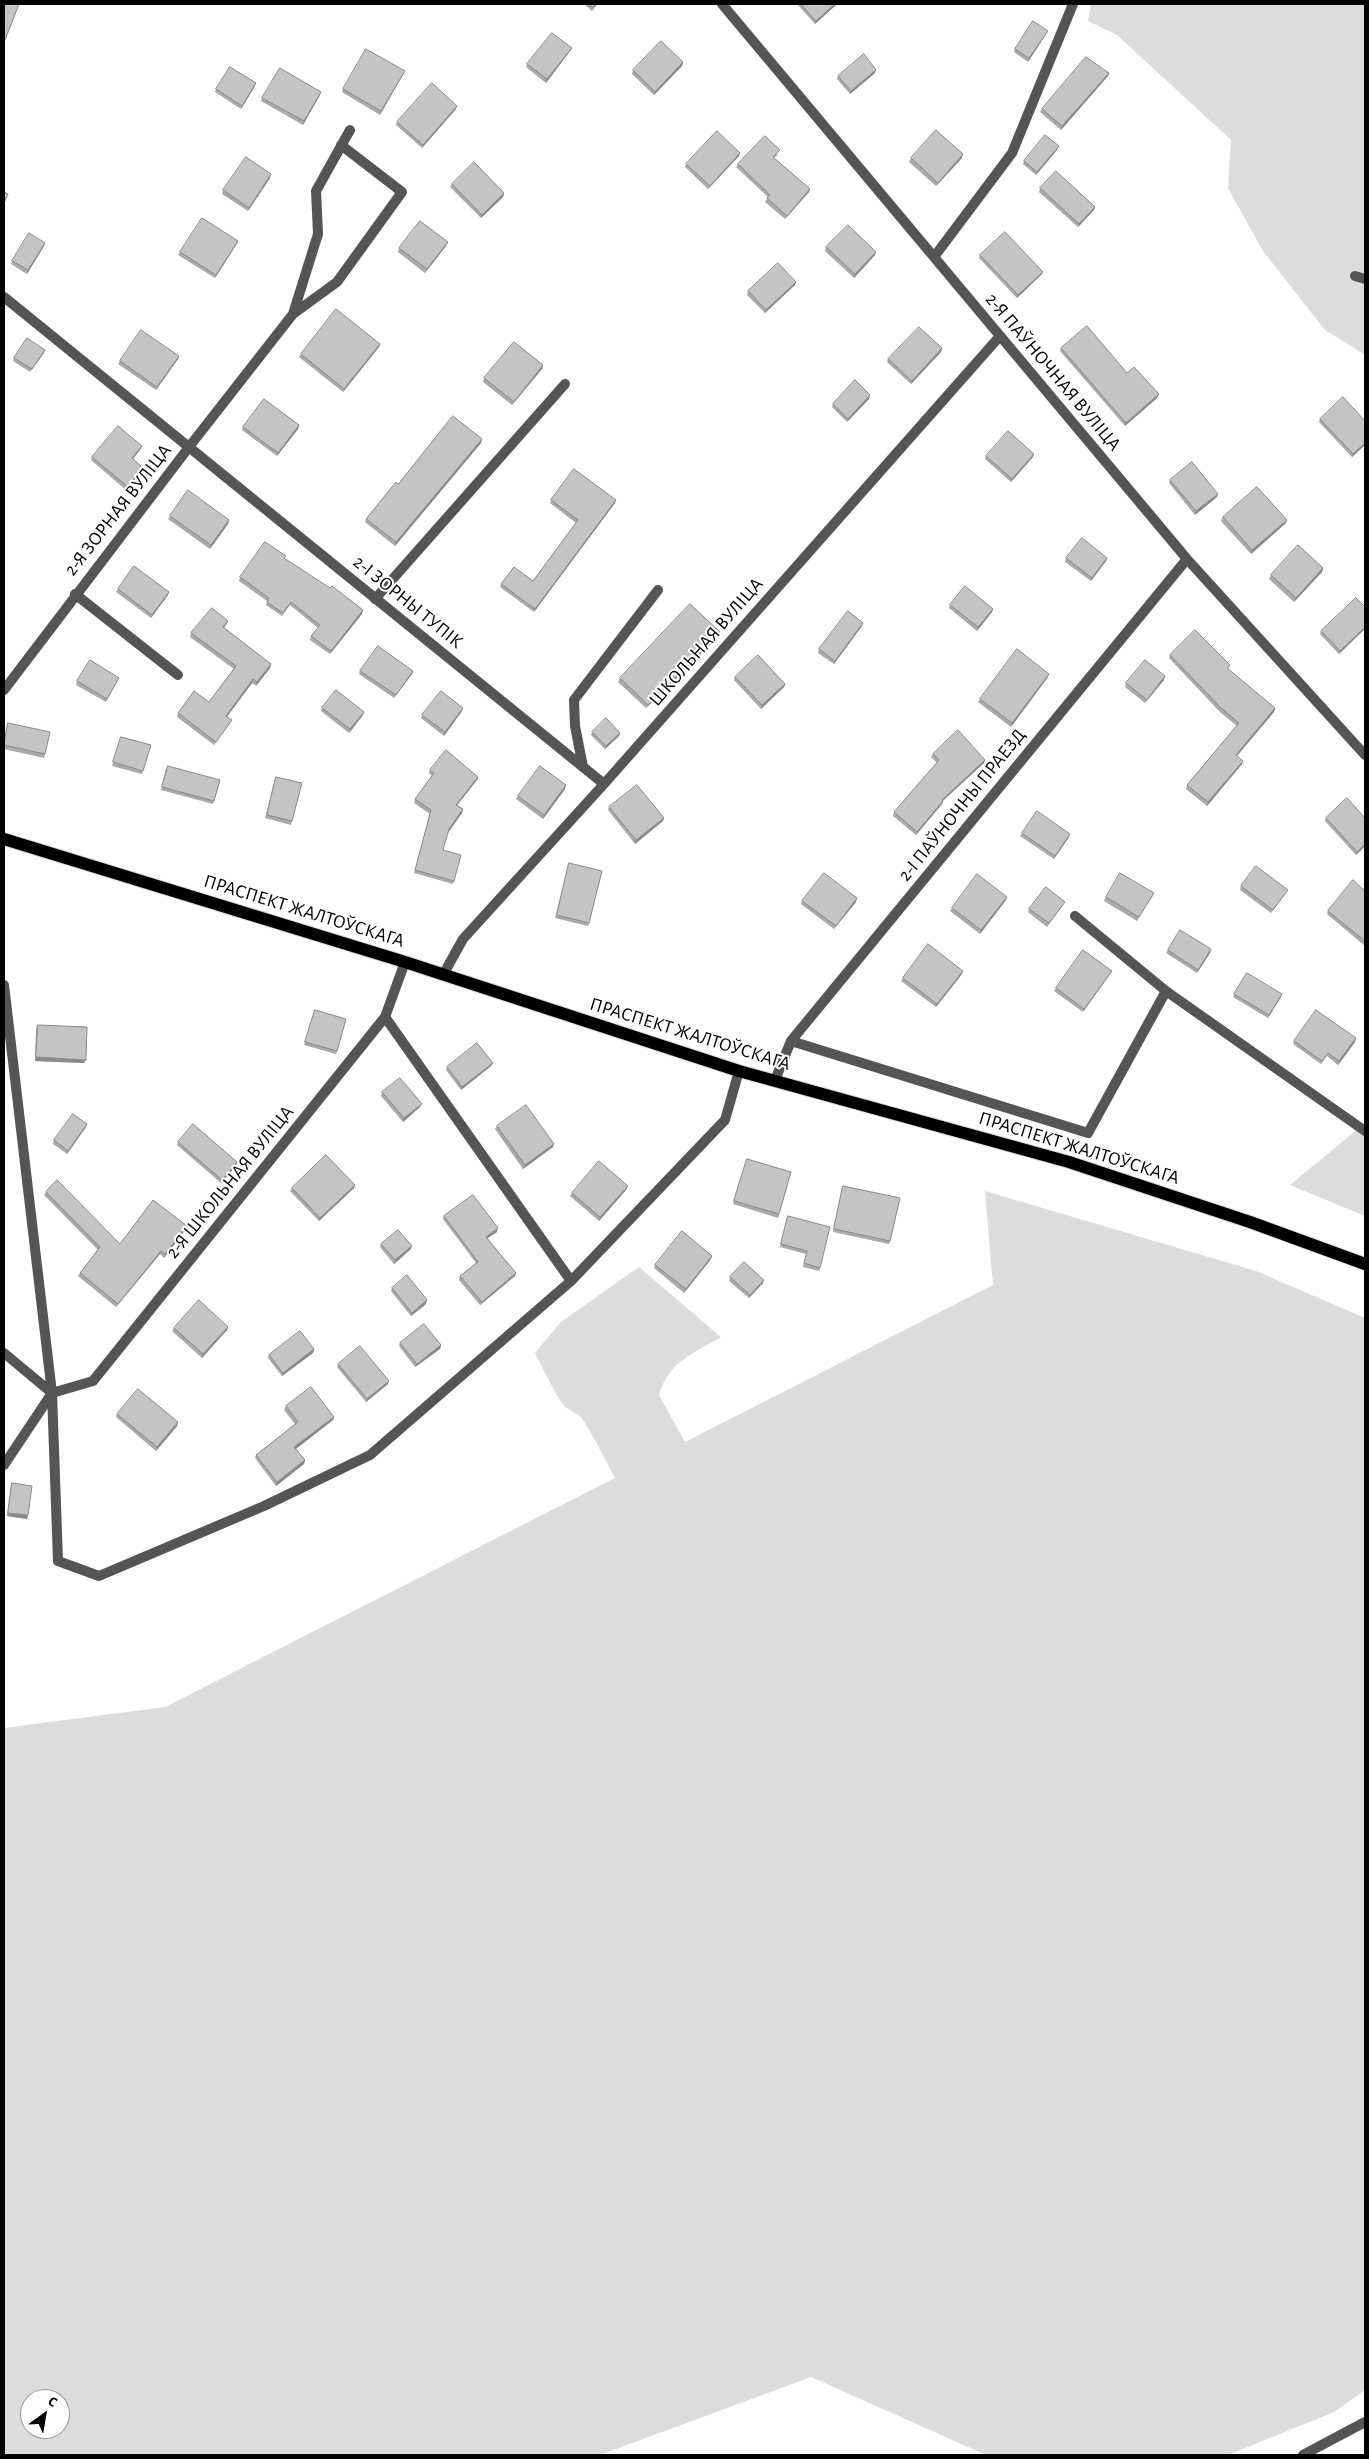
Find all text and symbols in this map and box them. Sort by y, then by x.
street label: 2-Я ПАЎНОЧНАЯ ВУЛІЦА [980,288,1126,456]
street label: 2-Я ЗОРНАЯ ВУЛІЦА [60,440,176,580]
street label: 2-І ЗОРНЫ ТУПІК [348,551,468,653]
street label: ШКОЛЬНАЯ ВУЛІЦА [644,573,768,711]
street label: 2-І ПАЎНОЧНЫ ПРАЕЗД [893,724,1031,886]
street label: ПРАСПЕКТ ЖАЛТОЎСКАГА [201,870,407,952]
street label: ПРАСПЕКТ ЖАЛТОЎСКАГА [587,993,793,1075]
street label: 2-Я ШКОЛЬНАЯ ВУЛІЦА [161,1101,299,1263]
street label: ПРАСПЕКТ ЖАЛТОЎСКАГА [976,1107,1182,1189]
north arrow [20,2389,70,2439]
text: С [45,2394,59,2410]

